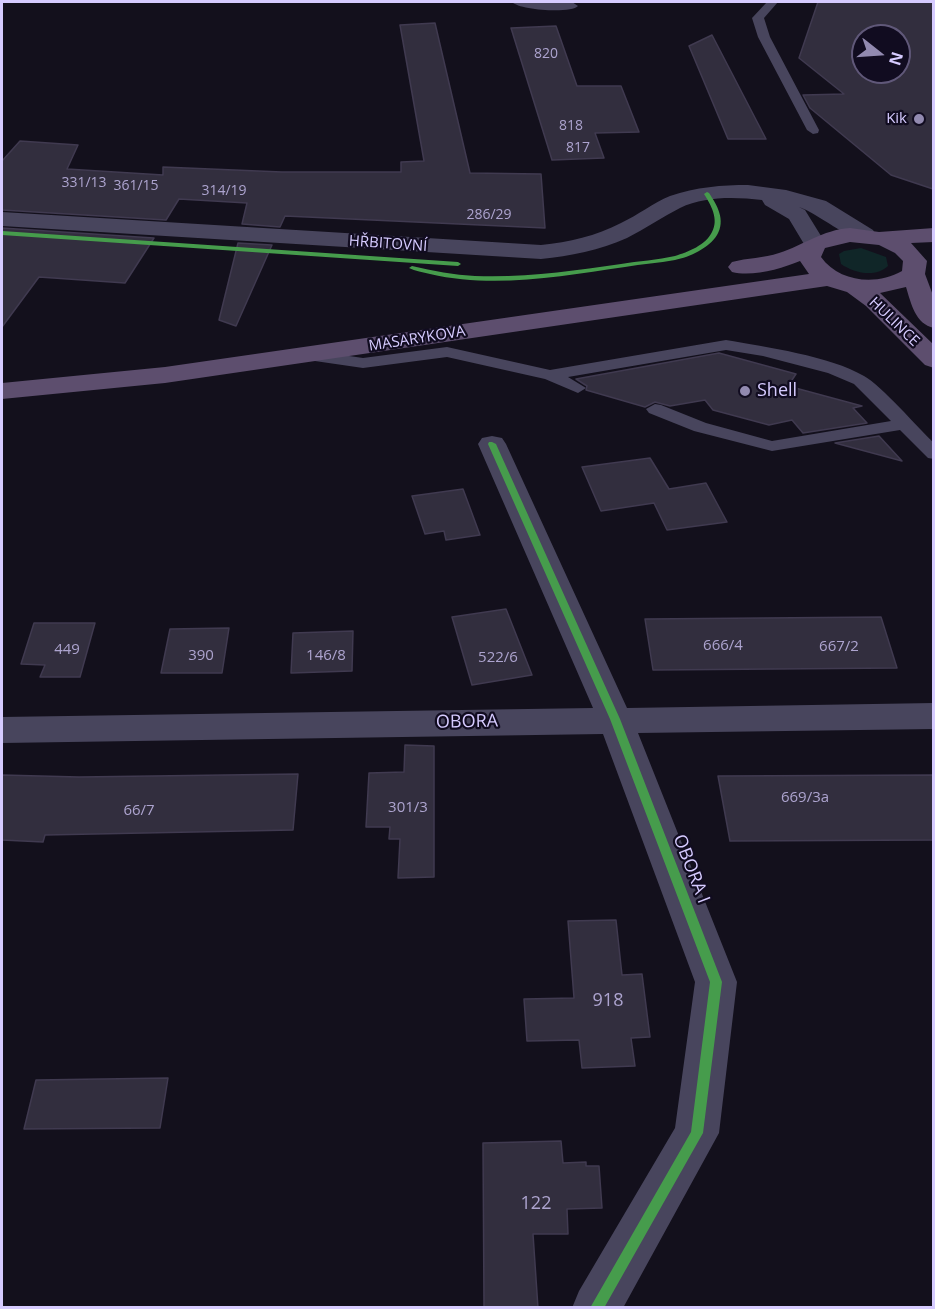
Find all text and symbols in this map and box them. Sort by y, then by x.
north arrow [851,24,911,84]
house number: 820 [534,46,558,62]
text: N [884,49,909,68]
place label: Kik [886,110,907,128]
marker: Kik [912,112,926,126]
house number: 818 [559,118,583,134]
house number: 817 [566,140,590,156]
house number: 331/13 [61,175,107,191]
house number: 361/15 [113,178,159,194]
house number: 314/19 [201,183,247,199]
house number: 286/29 [466,207,512,223]
street label: HŘBITOVNÍ [348,232,428,256]
street label: HULINCE [865,294,923,350]
street label: MASARYKOVA [367,322,467,356]
place label: Shell [757,380,797,402]
marker: Shell [738,384,752,398]
house number: 666/4 [703,637,743,655]
house number: 667/2 [819,638,859,656]
house number: 449 [54,641,80,659]
house number: 390 [188,647,214,665]
house number: 146/8 [306,647,346,665]
house number: 522/6 [478,649,518,667]
street label: OBORA [436,711,498,733]
house number: 669/3a [781,789,829,807]
house number: 301/3 [388,799,428,817]
house number: 66/7 [123,802,155,820]
street label: OBORA I [668,832,714,906]
house number: 918 [593,990,623,1012]
house number: 122 [521,1193,551,1215]

